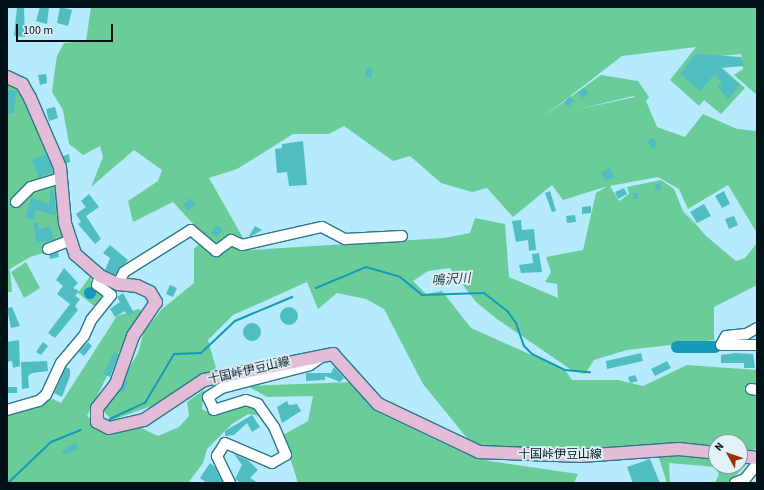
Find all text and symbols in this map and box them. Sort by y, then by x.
scale bar [18,16,115,42]
text: 100 m [23,22,53,39]
water label: 鳴沢川 [431,271,471,289]
street label: 十国峠伊豆山線 [206,355,292,387]
north arrow [708,434,748,474]
text: N [711,439,727,454]
street label: 十国峠伊豆山線 [518,448,602,462]

